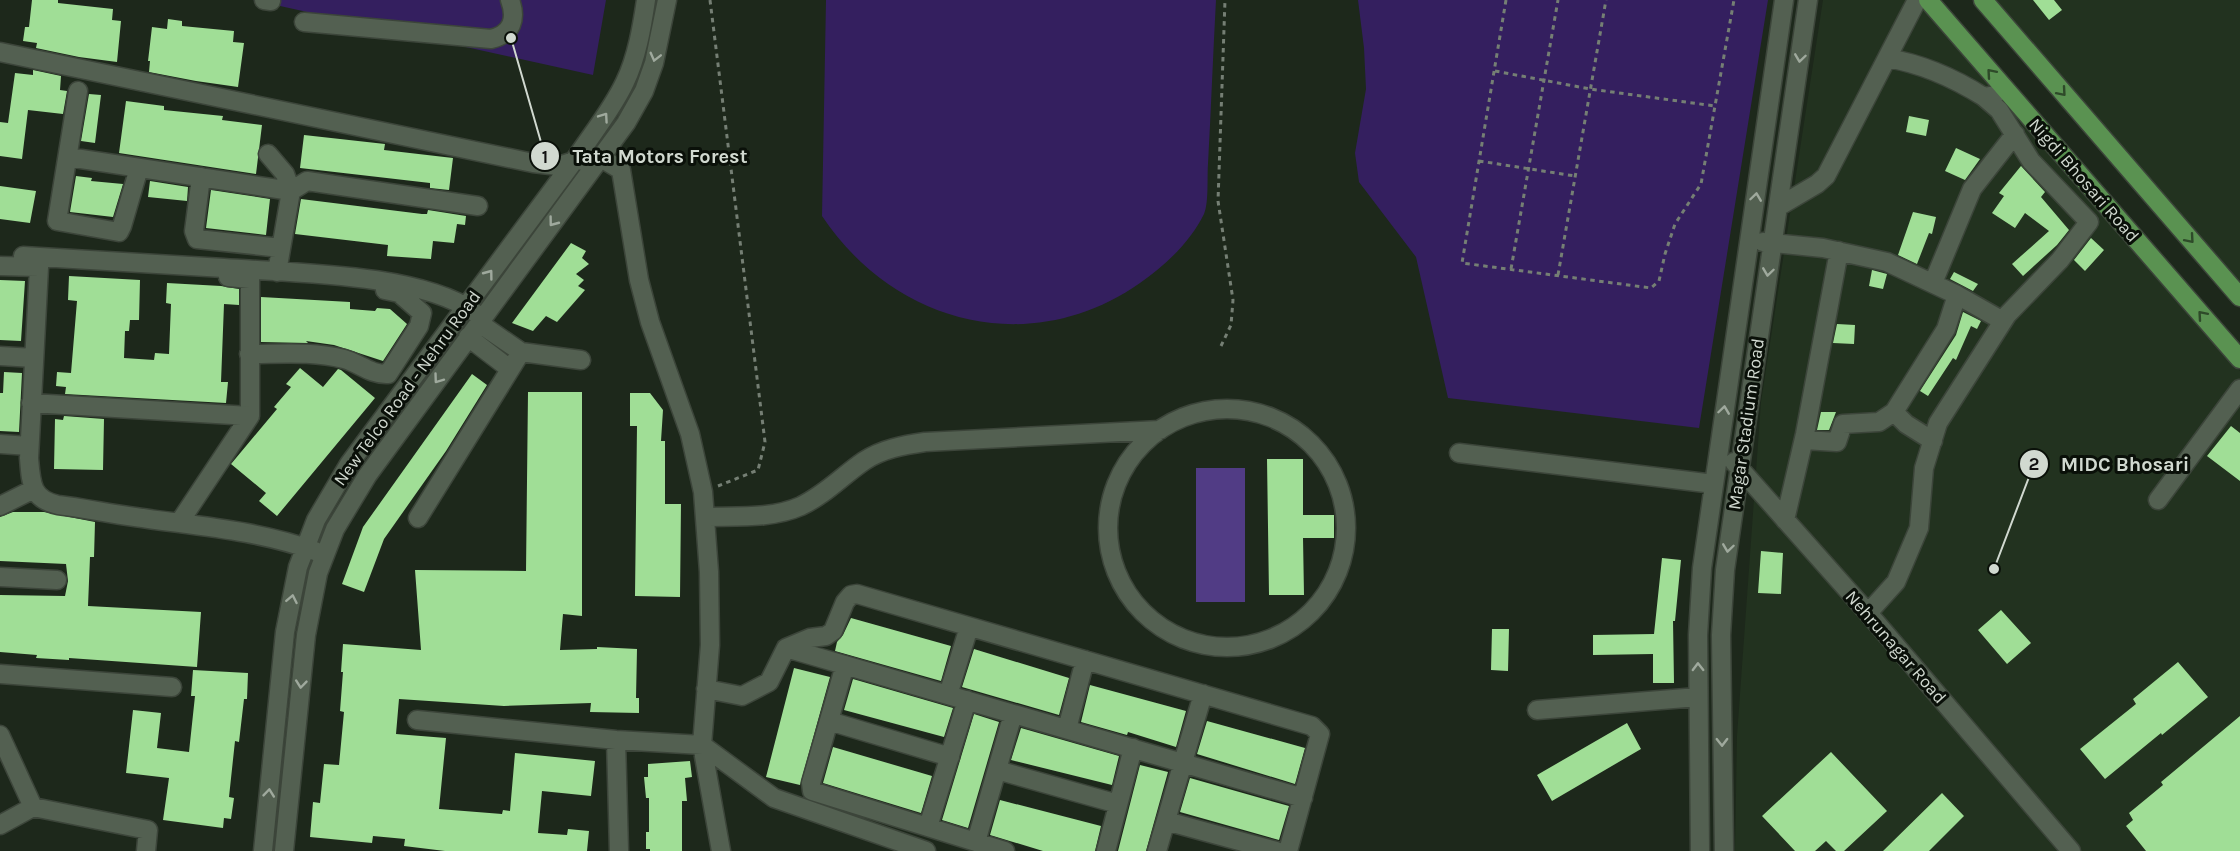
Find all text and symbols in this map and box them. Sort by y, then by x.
one-way arrow [650,52,663,62]
one-way arrow [1794,53,1806,62]
one-way arrow [1987,69,1998,80]
one-way arrow [2055,85,2066,96]
one-way arrow [597,112,608,123]
street label: Nigdi Bhosari Road [2024,114,2144,246]
callout: Tata Motors Forest [530,137,759,175]
text: Tata Motors Forest [572,145,748,168]
text: 1 [542,146,548,168]
one-way arrow [1749,192,1761,201]
one-way arrow [550,215,561,226]
one-way arrow [2183,232,2194,243]
one-way arrow [1763,267,1775,276]
one-way arrow [482,270,493,281]
street label: New Telco Road - Nehru Road [329,286,485,490]
one-way arrow [2198,311,2209,322]
street label: Magar Stadium Road [1723,337,1769,511]
one-way arrow [434,372,445,383]
one-way arrow [1718,406,1730,415]
callout: MIDC Bhosari [2019,445,2201,483]
text: 2 [2029,453,2039,475]
text: MIDC Bhosari [2061,453,2189,476]
one-way arrow [1723,543,1735,552]
street label: Nehrunagar Road [1841,586,1951,708]
one-way arrow [285,595,298,605]
one-way arrow [1692,662,1704,671]
one-way arrow [295,680,308,689]
one-way arrow [1716,738,1729,747]
one-way arrow [262,788,275,797]

